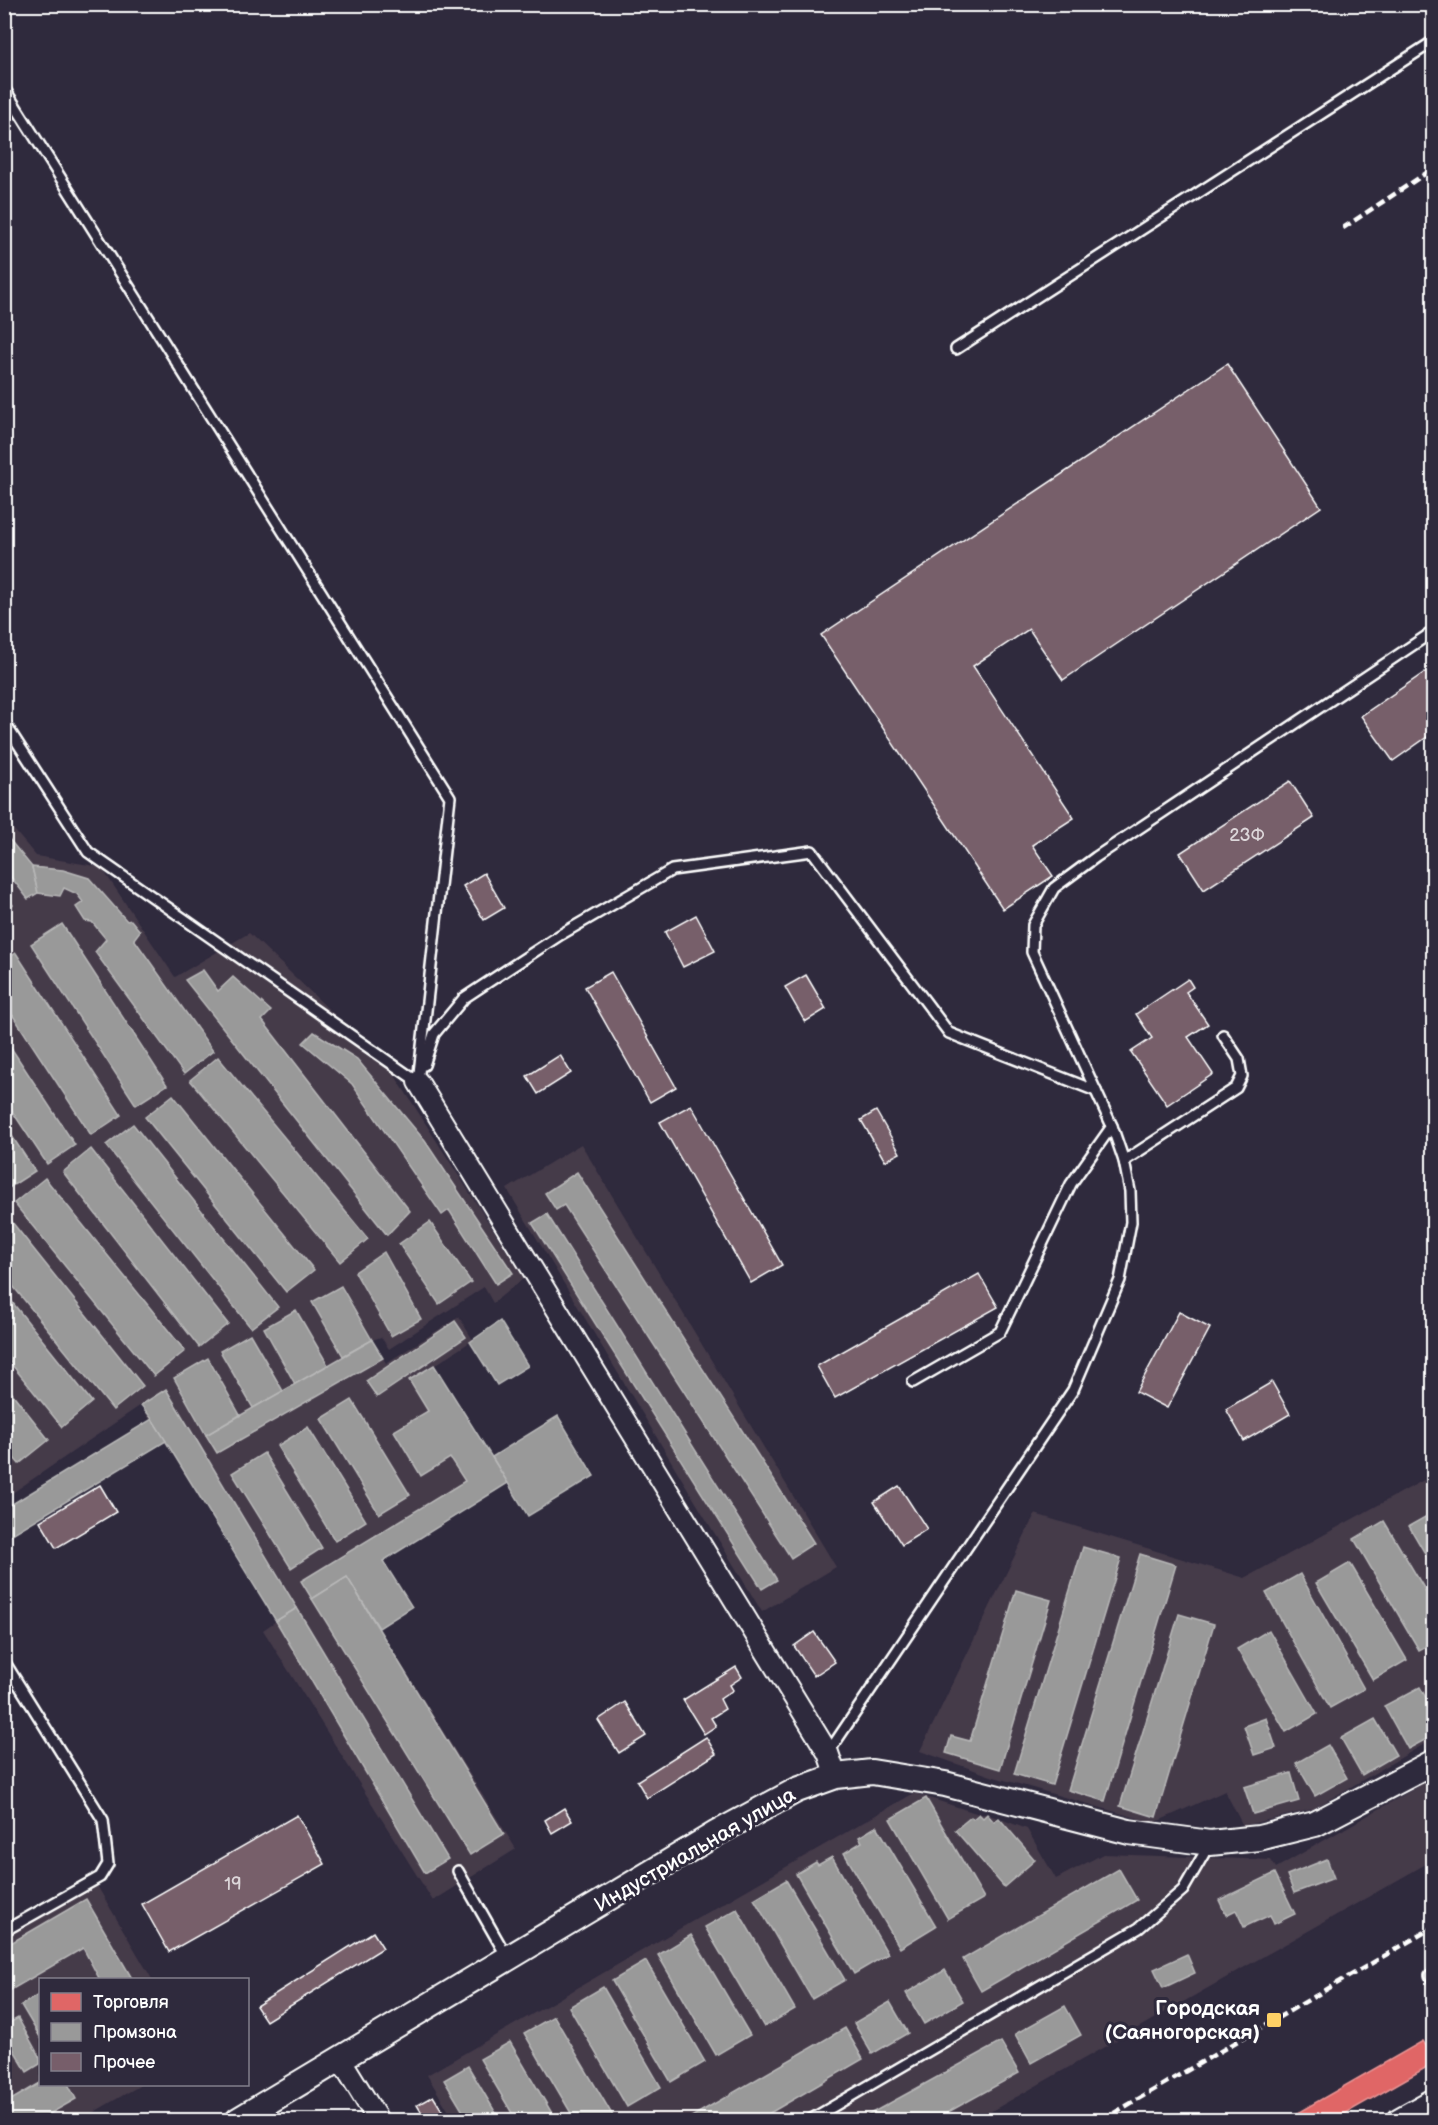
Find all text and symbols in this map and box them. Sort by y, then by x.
house number: 23Ф [1229,825,1265,846]
street label: Индустриальная улица [590,1782,800,1918]
house number: 19 [224,1874,242,1895]
legend [39,1978,249,2086]
text: Торговля [93,1992,169,2013]
place label: Городская (Саяногорская) [1105,1996,1260,2045]
marker: Городская (Саяногорская) [1265,2011,1283,2029]
text: Промзона [93,2022,177,2043]
text: Прочее [93,2052,155,2073]

